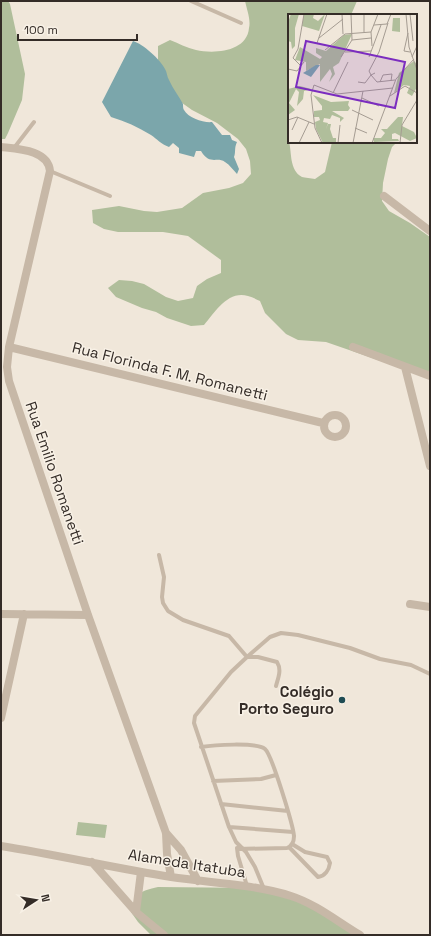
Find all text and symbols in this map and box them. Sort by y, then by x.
inset map [288,14,417,143]
scale bar [18,16,137,42]
text: 100 m [24,22,58,38]
street label: Rua Florinda F. M. Romanetti [70,337,270,405]
street label: Rua Emilio Romanetti [22,399,88,547]
place label: Colégio Porto Seguro [239,682,334,718]
marker: Colégio Porto Seguro [337,695,347,705]
street label: Alameda Itatuba [127,844,247,882]
north arrow [16,880,56,920]
text: N [38,893,53,903]

